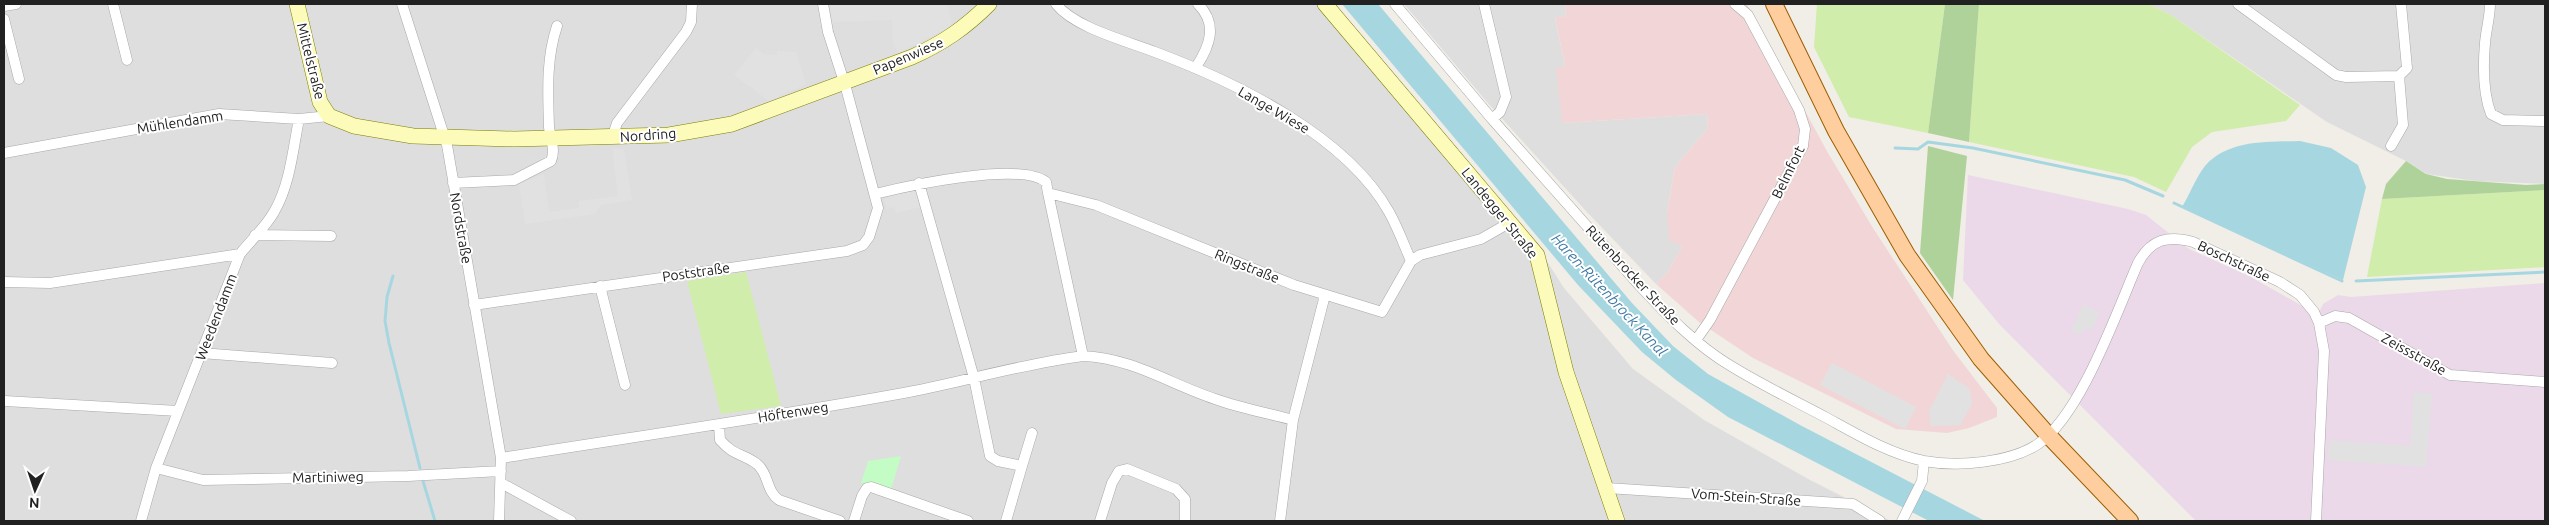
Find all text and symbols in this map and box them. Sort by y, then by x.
street label: Mittelstraße [294,21,328,101]
street label: Papenwiese [870,34,946,78]
street label: Lange Wiese [1236,83,1312,137]
street label: Mühlendamm [136,107,224,137]
street label: Nordring [619,125,677,145]
street label: Belmfort [1768,143,1808,201]
street label: Landegger Straße [1459,164,1541,262]
street label: Nordstraße [447,191,475,265]
street label: Rütenbrocker Straße [1583,222,1683,328]
water label: Haren-Rütenbrock Kanal [1548,230,1671,360]
street label: Boschstraße [2195,237,2273,285]
street label: Ringstraße [1212,246,1282,286]
street label: Poststraße [661,259,731,285]
street label: Weedendamm [192,271,240,363]
street label: Zeissstraße [2379,330,2449,378]
street label: Höftenweg [757,399,829,425]
north arrow [10,465,60,515]
street label: Martiniweg [292,468,364,486]
street label: Vom-Stein-Straße [1690,485,1802,509]
text: N [29,495,40,511]

